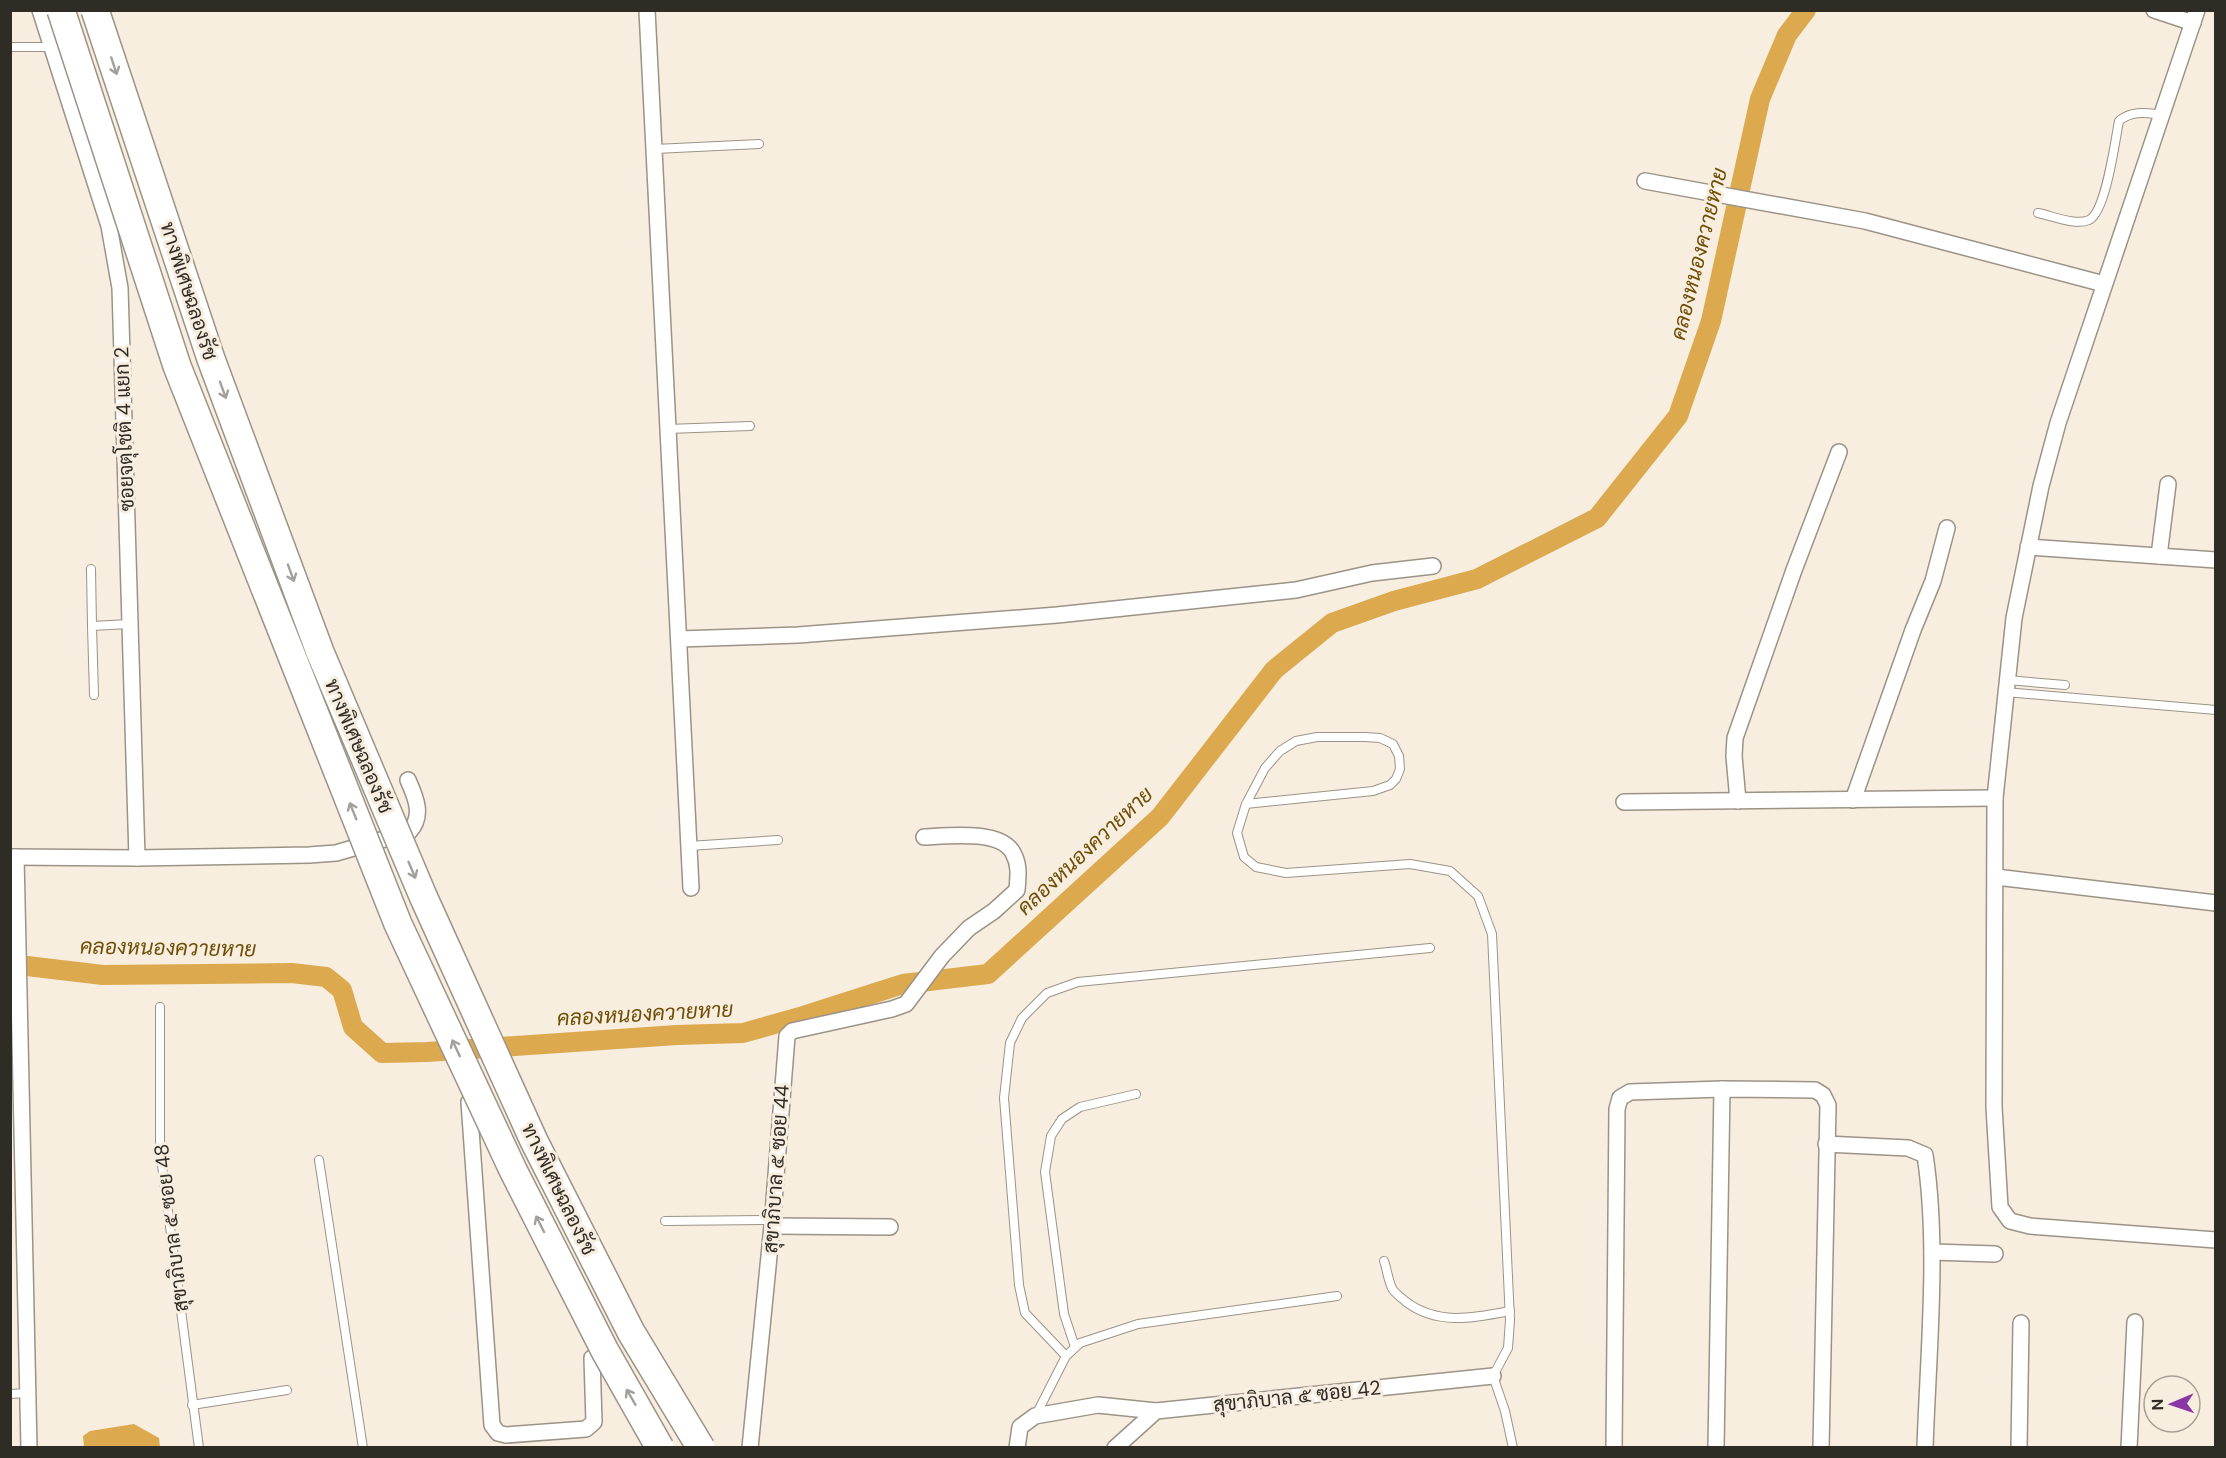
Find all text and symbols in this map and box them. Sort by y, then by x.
one-way arrow [109,56,120,75]
water label: คลองหนองควายหาย [1664,165,1734,343]
street label: ทางพิเศษฉลองรัช [154,219,224,363]
street label: ซอยจตุโชติ 4 แยก 2 [108,346,141,512]
one-way arrow [218,380,229,399]
one-way arrow [286,563,297,582]
street label: ทางพิเศษฉลองรัช [319,675,399,817]
water label: คลองหนองควายหาย [1011,781,1159,921]
one-way arrow [347,803,358,821]
one-way arrow [407,860,418,879]
water label: คลองหนองควายหาย [80,932,256,964]
water label: คลองหนองควายหาย [556,995,734,1033]
one-way arrow [450,1040,462,1058]
street label: สุขาภิบาล ๕ ซอย 44 [757,1084,796,1254]
street label: ทางพิเศษฉลองรัช [516,1119,602,1259]
street label: สุขาภิบาล ๕ ซอย 48 [148,1142,195,1313]
one-way arrow [534,1215,546,1233]
street label: สุขาภิบาล ๕ ซอย 42 [1212,1374,1382,1419]
north arrow [2142,1374,2202,1434]
one-way arrow [624,1389,636,1406]
text: N [2147,1398,2168,1411]

